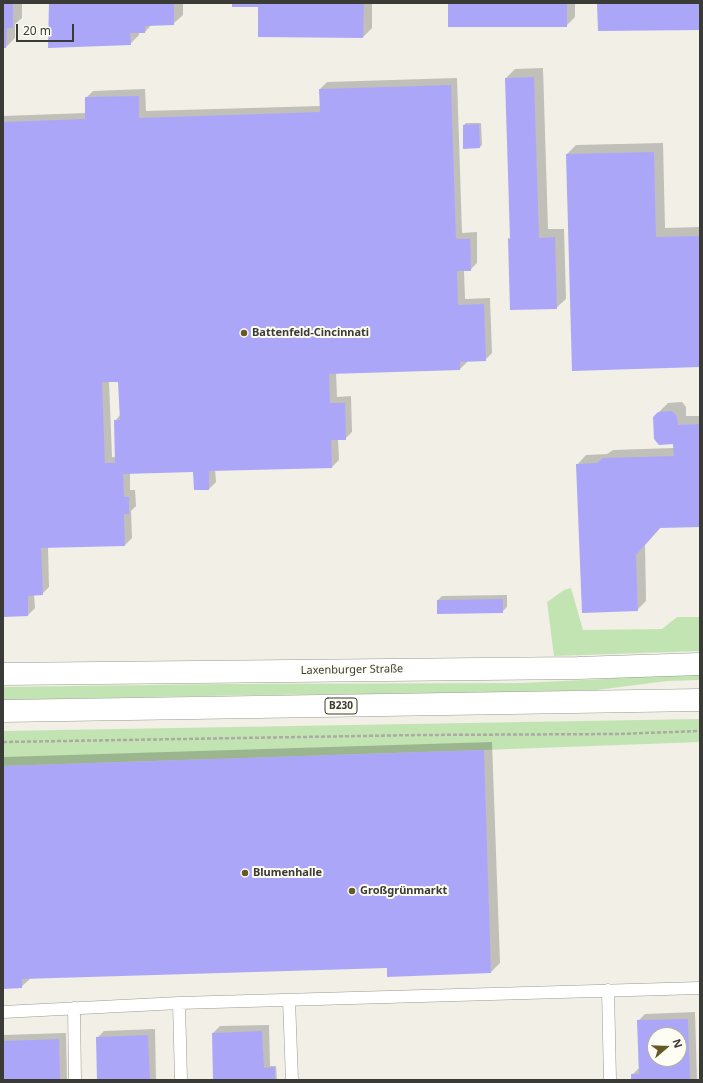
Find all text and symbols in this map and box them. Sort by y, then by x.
scale bar [18,16,76,42]
text: 20 m [23,22,51,39]
place label: Battenfeld-Cincinnati [252,326,369,340]
marker: Battenfeld-Cincinnati [239,328,249,338]
street label: Laxenburger Straße [301,663,403,677]
road number: B230 [325,698,357,714]
place label: Blumenhalle [253,866,322,880]
marker: Blumenhalle [240,868,250,878]
place label: Großgrünmarkt [360,884,447,898]
marker: Großgrünmarkt [347,886,357,896]
north arrow [647,1027,687,1067]
text: N [669,1037,686,1050]

